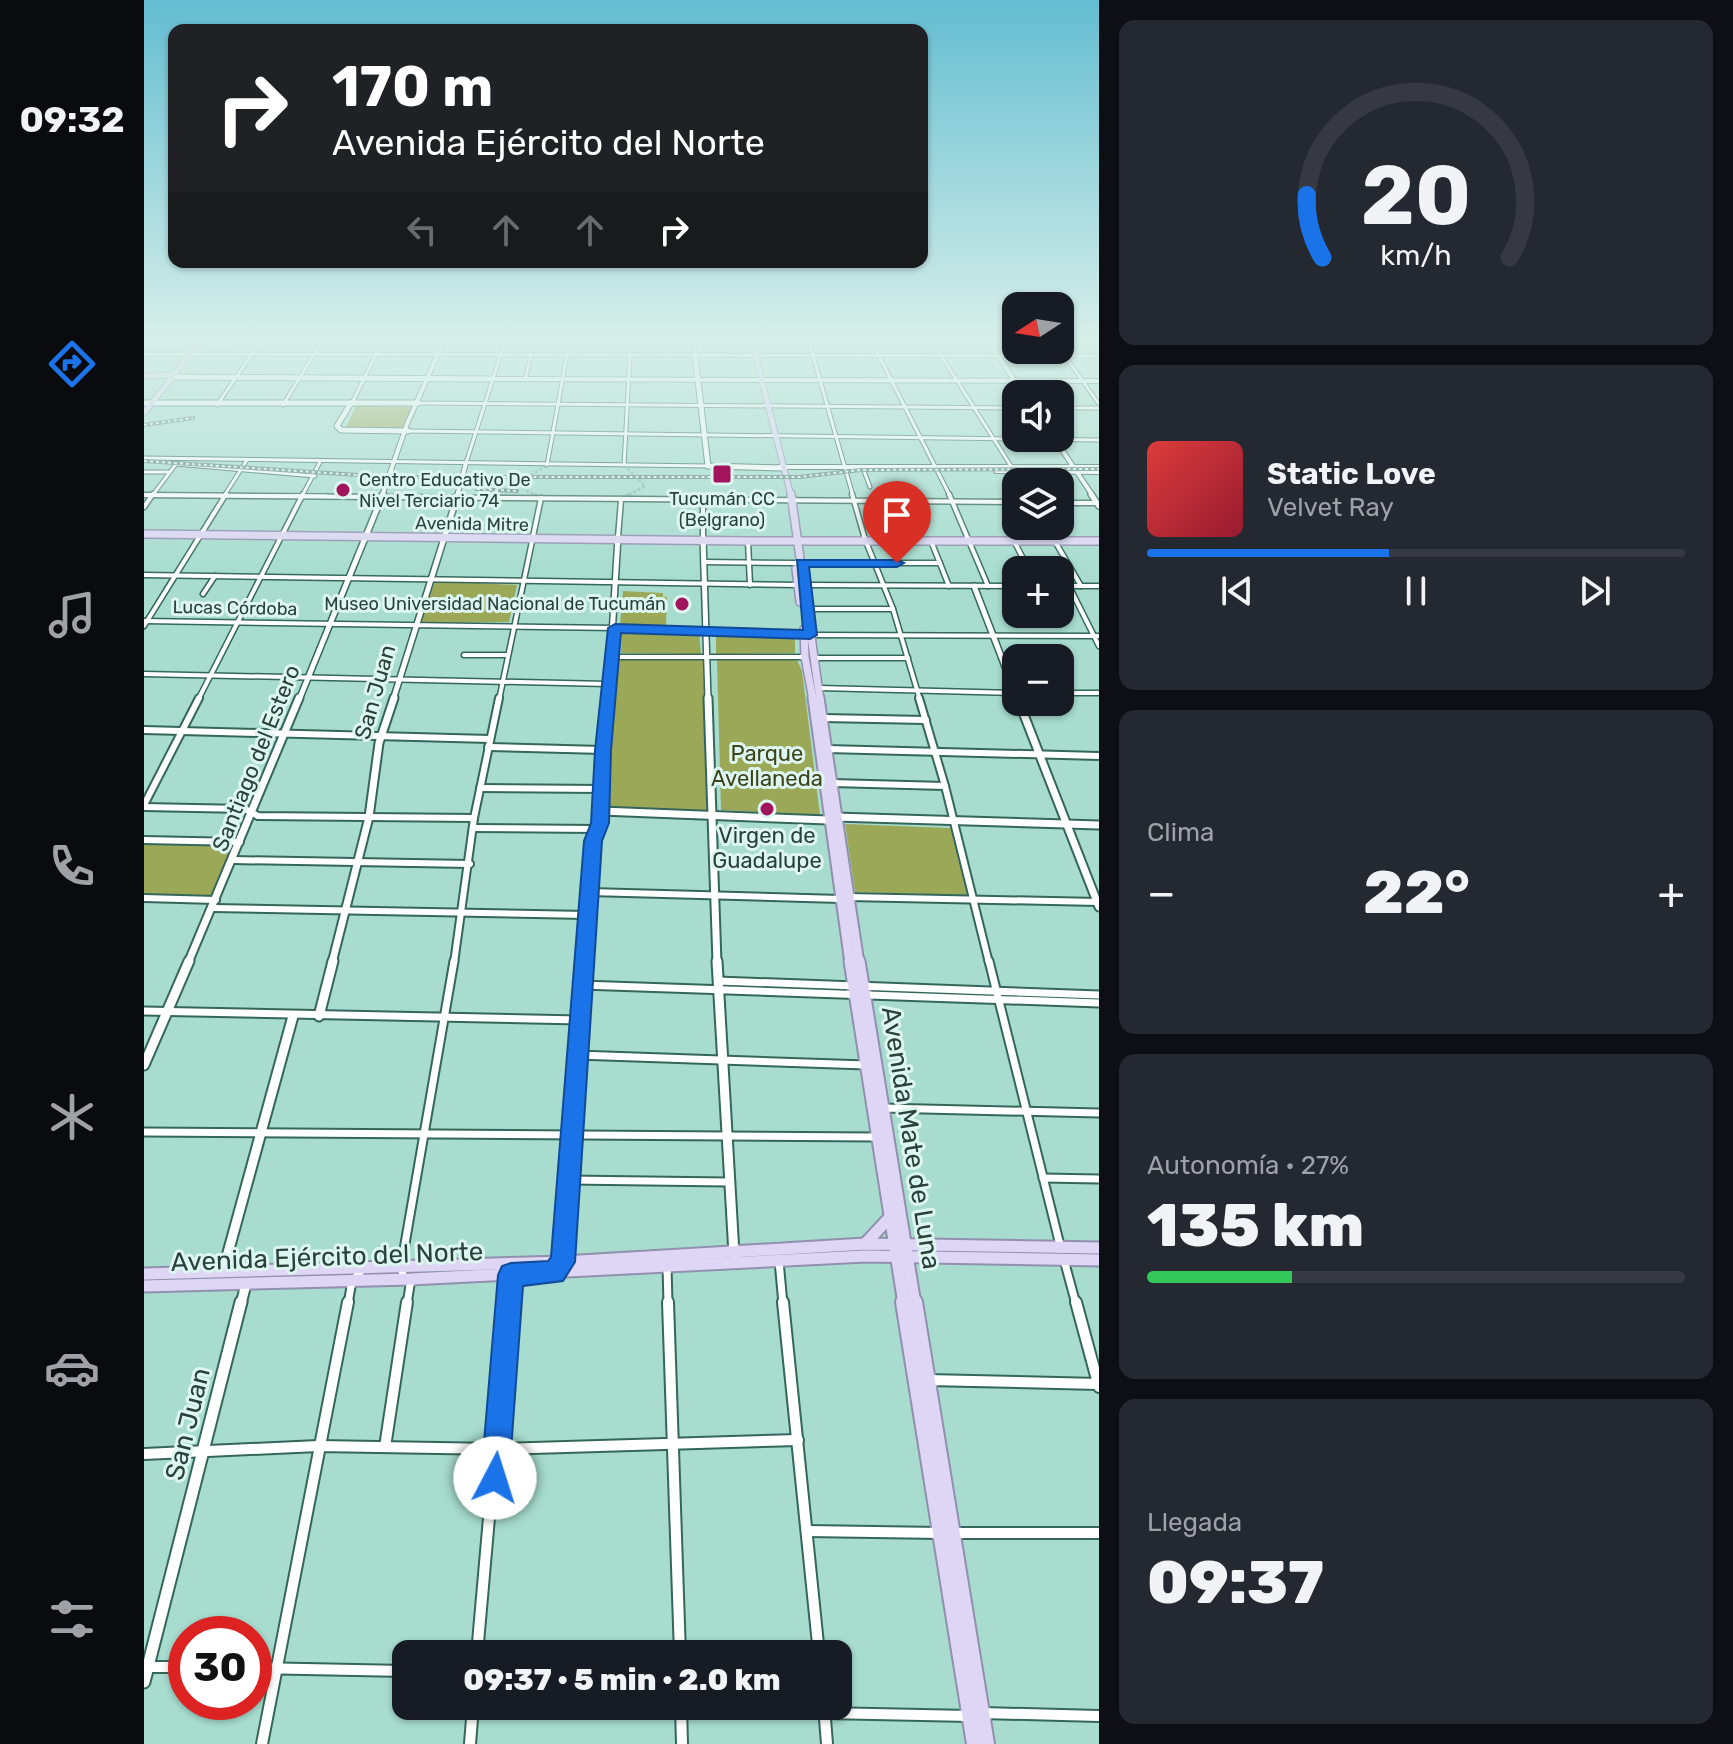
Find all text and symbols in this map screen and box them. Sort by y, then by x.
text: 170 m [332,54,493,120]
icon: right [200,56,304,160]
text: 09:32 [19,98,125,141]
text: Avenida Ejército del Norte [332,121,765,164]
text: 20 [1361,146,1471,245]
icon: left [400,208,444,252]
icon: ahead [484,208,528,252]
icon: ahead [568,208,612,252]
icon: right [652,208,696,252]
text: km/h [1380,239,1452,273]
north arrow [1002,292,1074,364]
map controls [1002,292,1074,716]
icon: directions [44,336,100,392]
button: sound [1002,380,1074,452]
text: Static Love [1267,456,1436,492]
marker: Tucumán CC (Belgrano) [711,463,733,485]
button: layers [1002,468,1074,540]
place label: Centro Educativo De Nivel Terciario 74 [359,469,531,512]
marker: Centro Educativo De Nivel Terciario 74 [334,481,352,499]
pin [863,481,931,563]
place label: Tucumán CC (Belgrano) [669,488,775,531]
text: Velvet Ray [1267,492,1394,523]
icon: arrive [875,493,919,537]
street label: Avenida Mitre [415,512,529,536]
button: + [1002,556,1074,628]
icon: previous [1215,569,1259,613]
icon: pause [1394,569,1438,613]
icon: next [1573,569,1617,613]
icon: music [44,587,100,643]
place label: Museo Universidad Nacional de Tucumán [324,593,666,615]
marker: Museo Universidad Nacional de Tucumán [673,595,691,613]
street label: Lucas Córdoba [172,596,298,620]
street label: San Juan [349,642,401,742]
button: − [1002,644,1074,716]
street label: Santiago del Estero [206,661,306,855]
park label: Parque Avellaneda [711,740,823,792]
marker: Virgen de Guadalupe [758,800,776,818]
text: Clima [1147,817,1214,848]
place label: Virgen de Guadalupe [712,822,822,874]
icon: phone [44,838,100,894]
text: 22° [1363,857,1470,928]
text: − [1147,867,1176,919]
text: + [1658,867,1685,919]
street label: Avenida Mate de Luna [875,1004,947,1272]
icon: climate [44,1089,100,1145]
text: Autonomía · 27% [1147,1150,1349,1181]
text: 135 km [1147,1190,1364,1261]
street label: Avenida Ejército del Norte [170,1236,484,1278]
icon: car [44,1340,100,1396]
street label: San Juan [159,1365,217,1483]
position arrow [453,1436,537,1520]
text: Llegada [1147,1507,1242,1538]
text: 09:37 [1147,1547,1324,1618]
icon: filters [44,1591,100,1647]
speed limit sign: 30 [168,1616,272,1720]
text: 09:37 · 5 min · 2.0 km [463,1662,781,1698]

